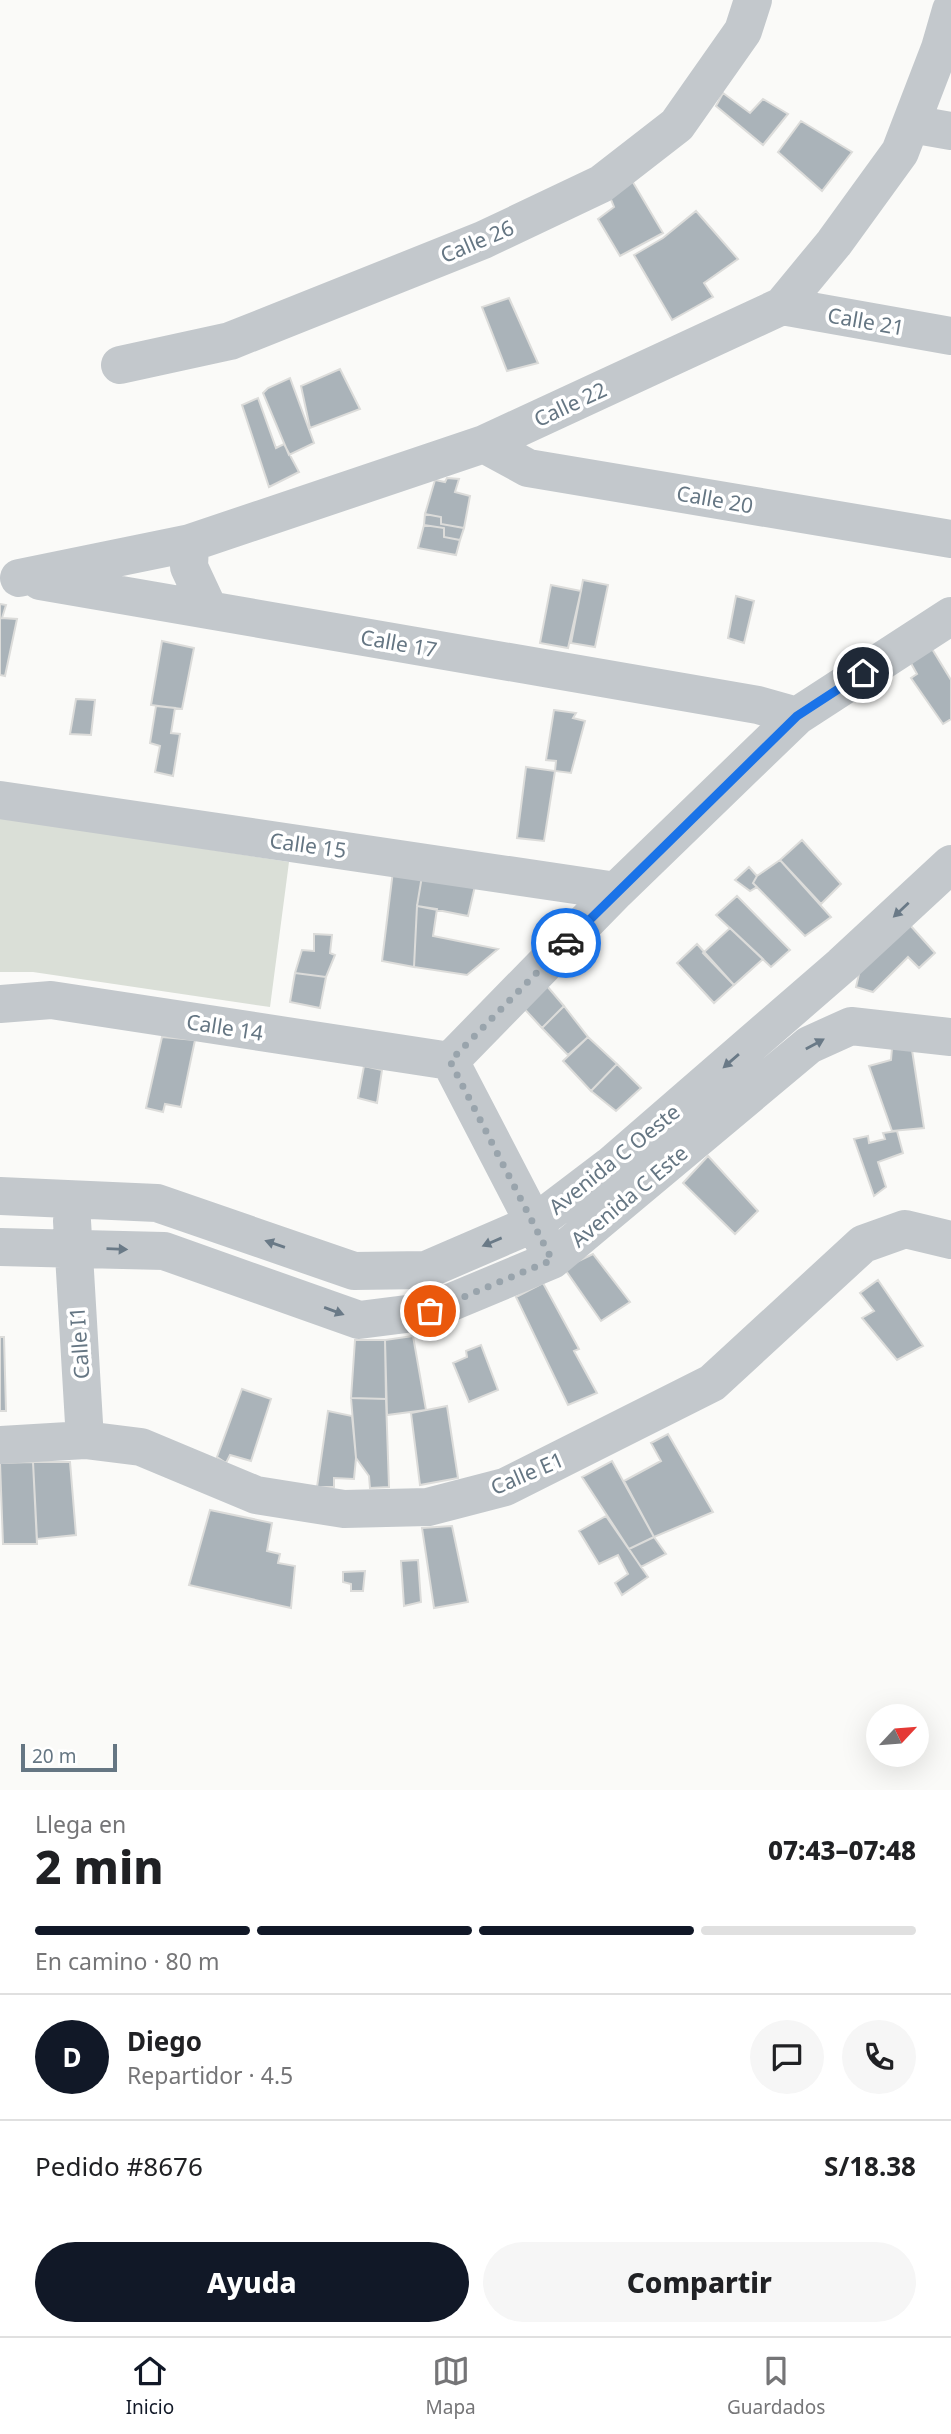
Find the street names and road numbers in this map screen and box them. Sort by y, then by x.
street label: Calle 26 [436,213,518,269]
street label: Calle 21 [826,301,906,341]
street label: Calle 22 [529,375,611,433]
street label: Calle 20 [675,479,755,519]
street label: Calle 17 [359,623,439,663]
street label: Calle 15 [268,826,348,864]
street label: Calle 14 [185,1007,265,1047]
street label: Avenida C Oeste [543,1097,685,1221]
street label: Avenida C Este [565,1139,693,1253]
street label: Calle I1 [63,1306,95,1380]
street label: Calle E1 [486,1445,568,1501]

